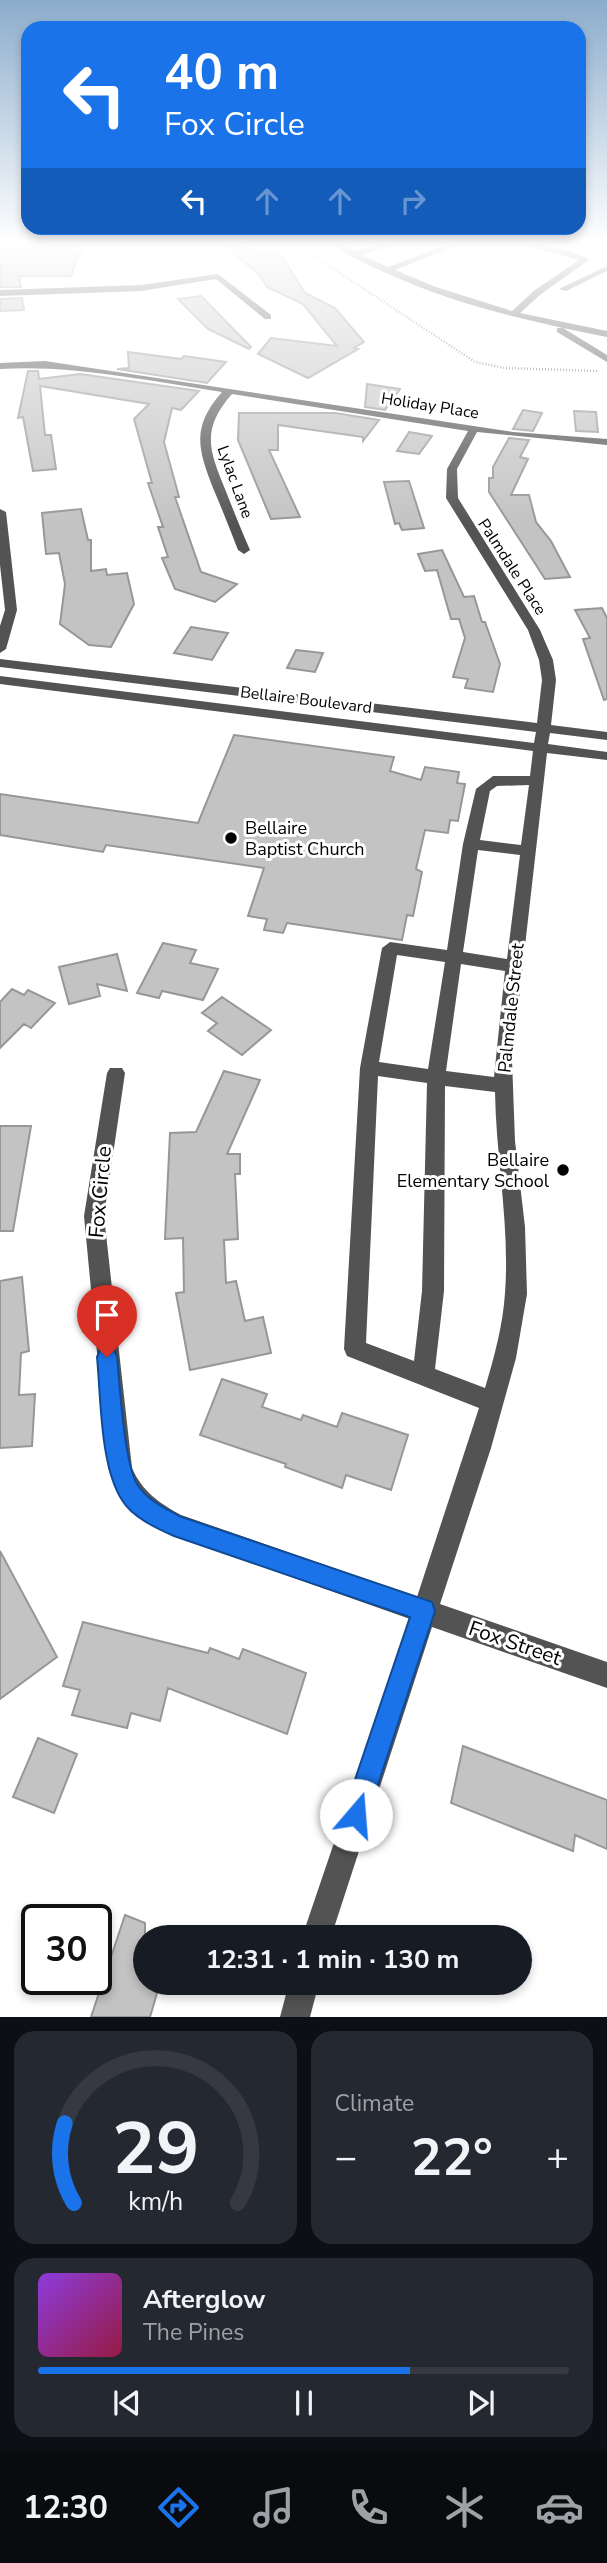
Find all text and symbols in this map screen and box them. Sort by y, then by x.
text: 40 m [164,39,279,106]
icon: left [49,49,140,140]
text: Fox Circle [164,103,305,146]
icon: left [175,182,213,220]
icon: ahead [248,182,286,220]
icon: ahead [321,182,359,220]
icon: right [394,182,432,220]
street label: Holiday Place [380,387,480,425]
street label: Lylac Lane [212,443,258,521]
street label: Palmdale Place [473,515,551,619]
street label: Bellaire Boulevard [239,681,373,719]
place label: Bellaire Baptist Church [245,816,364,861]
marker: Bellaire Baptist Church [223,830,239,846]
street label: Palmdale Street [492,941,530,1074]
street label: Fox Circle [82,1145,118,1239]
place label: Bellaire Elementary School [397,1148,550,1193]
marker: Bellaire Elementary School [555,1162,571,1178]
pin [77,1285,137,1357]
icon: arrive [88,1296,126,1334]
street label: Fox Street [465,1614,566,1672]
position arrow [319,1778,393,1852]
speed limit sign: 30 [21,1904,112,1995]
text: 12:31 · 1 min · 130 m [206,1942,459,1977]
text: Climate [335,2088,414,2119]
text: 29 [112,2100,199,2200]
text: 22° [411,2122,493,2193]
text: − [335,2132,357,2183]
text: + [546,2132,569,2183]
text: km/h [128,2185,183,2219]
text: Afterglow [143,2282,266,2317]
text: The Pines [143,2317,244,2348]
icon: previous [108,2384,146,2422]
icon: pause [285,2384,323,2422]
icon: next [462,2384,500,2422]
icon: directions [154,2483,203,2532]
icon: music [249,2483,298,2532]
icon: phone [344,2483,393,2532]
icon: climate [440,2483,489,2532]
icon: car [535,2483,584,2532]
text: 12:30 [23,2486,108,2529]

